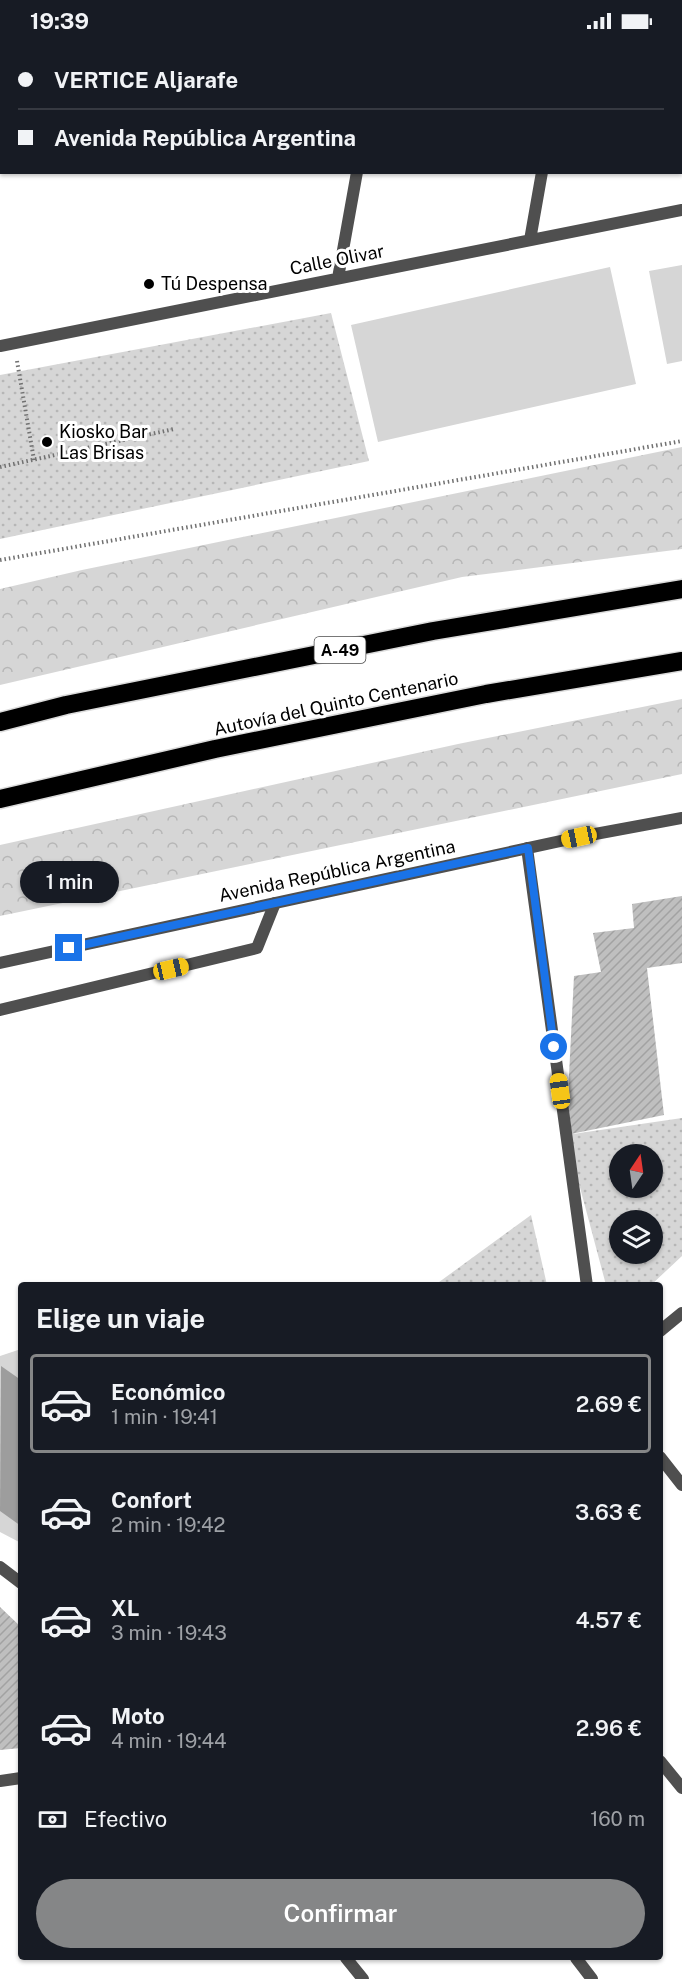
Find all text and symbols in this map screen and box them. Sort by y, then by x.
text: 19:39 [30,8,89,34]
text: VERTICE Aljarafe [54,67,238,93]
text: Avenida República Argentina [54,125,356,151]
street label: Calle Olivar [288,240,386,279]
place label: Tú Despensa [161,273,268,294]
marker: Tú Despensa [142,277,156,291]
place label: Kiosko Bar Las Brisas [59,421,148,463]
marker: Kiosko Bar Las Brisas [40,435,54,449]
road number: A-49 [314,637,366,663]
street label: Autovía del Quinto Centenario [212,667,460,740]
car [560,824,598,850]
street label: Avenida República Argentina [217,835,457,906]
callout: 1 min [20,861,118,903]
text: 1 min [46,870,93,894]
route end [55,934,82,961]
car [151,956,191,982]
route start [540,1033,567,1060]
car [549,1072,571,1110]
north arrow [609,1144,663,1198]
map controls [609,1144,663,1264]
button: layers [609,1210,663,1264]
text: Elige un viaje [36,1302,205,1334]
icon: car [39,1377,93,1431]
text: Económico [111,1379,226,1405]
text: 2.69 € [576,1391,642,1417]
text: 1 min · 19:41 [111,1405,218,1429]
icon: car [39,1485,93,1539]
text: Confort [111,1487,192,1513]
text: 3.63 € [575,1499,642,1525]
text: 2 min · 19:42 [111,1513,225,1537]
icon: car [39,1593,93,1647]
text: XL [111,1595,139,1621]
text: 4.57 € [575,1607,642,1633]
text: 3 min · 19:43 [111,1621,227,1645]
icon: car [39,1701,93,1755]
text: Moto [111,1703,165,1729]
text: 2.96 € [576,1715,642,1741]
text: 4 min · 19:44 [111,1729,227,1753]
icon: cash [36,1803,69,1836]
text: Efectivo [84,1806,167,1832]
text: 160 m [590,1807,645,1831]
button: Confirmar [36,1879,645,1948]

